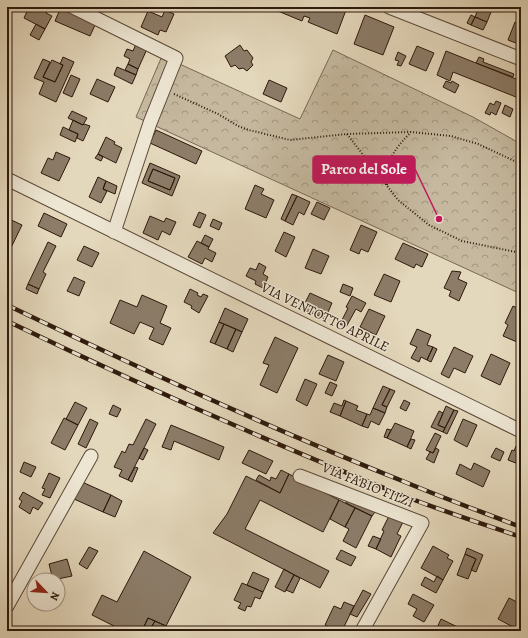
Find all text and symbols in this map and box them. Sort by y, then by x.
callout: Parco del Sole [313,156,415,183]
text: Parco del Sole [321,159,407,179]
street label: VIA VENTOTTO APRILE [257,277,392,356]
street label: VIA FABIO FILZI [318,458,417,512]
north arrow [26,572,66,612]
text: N [46,589,63,603]

